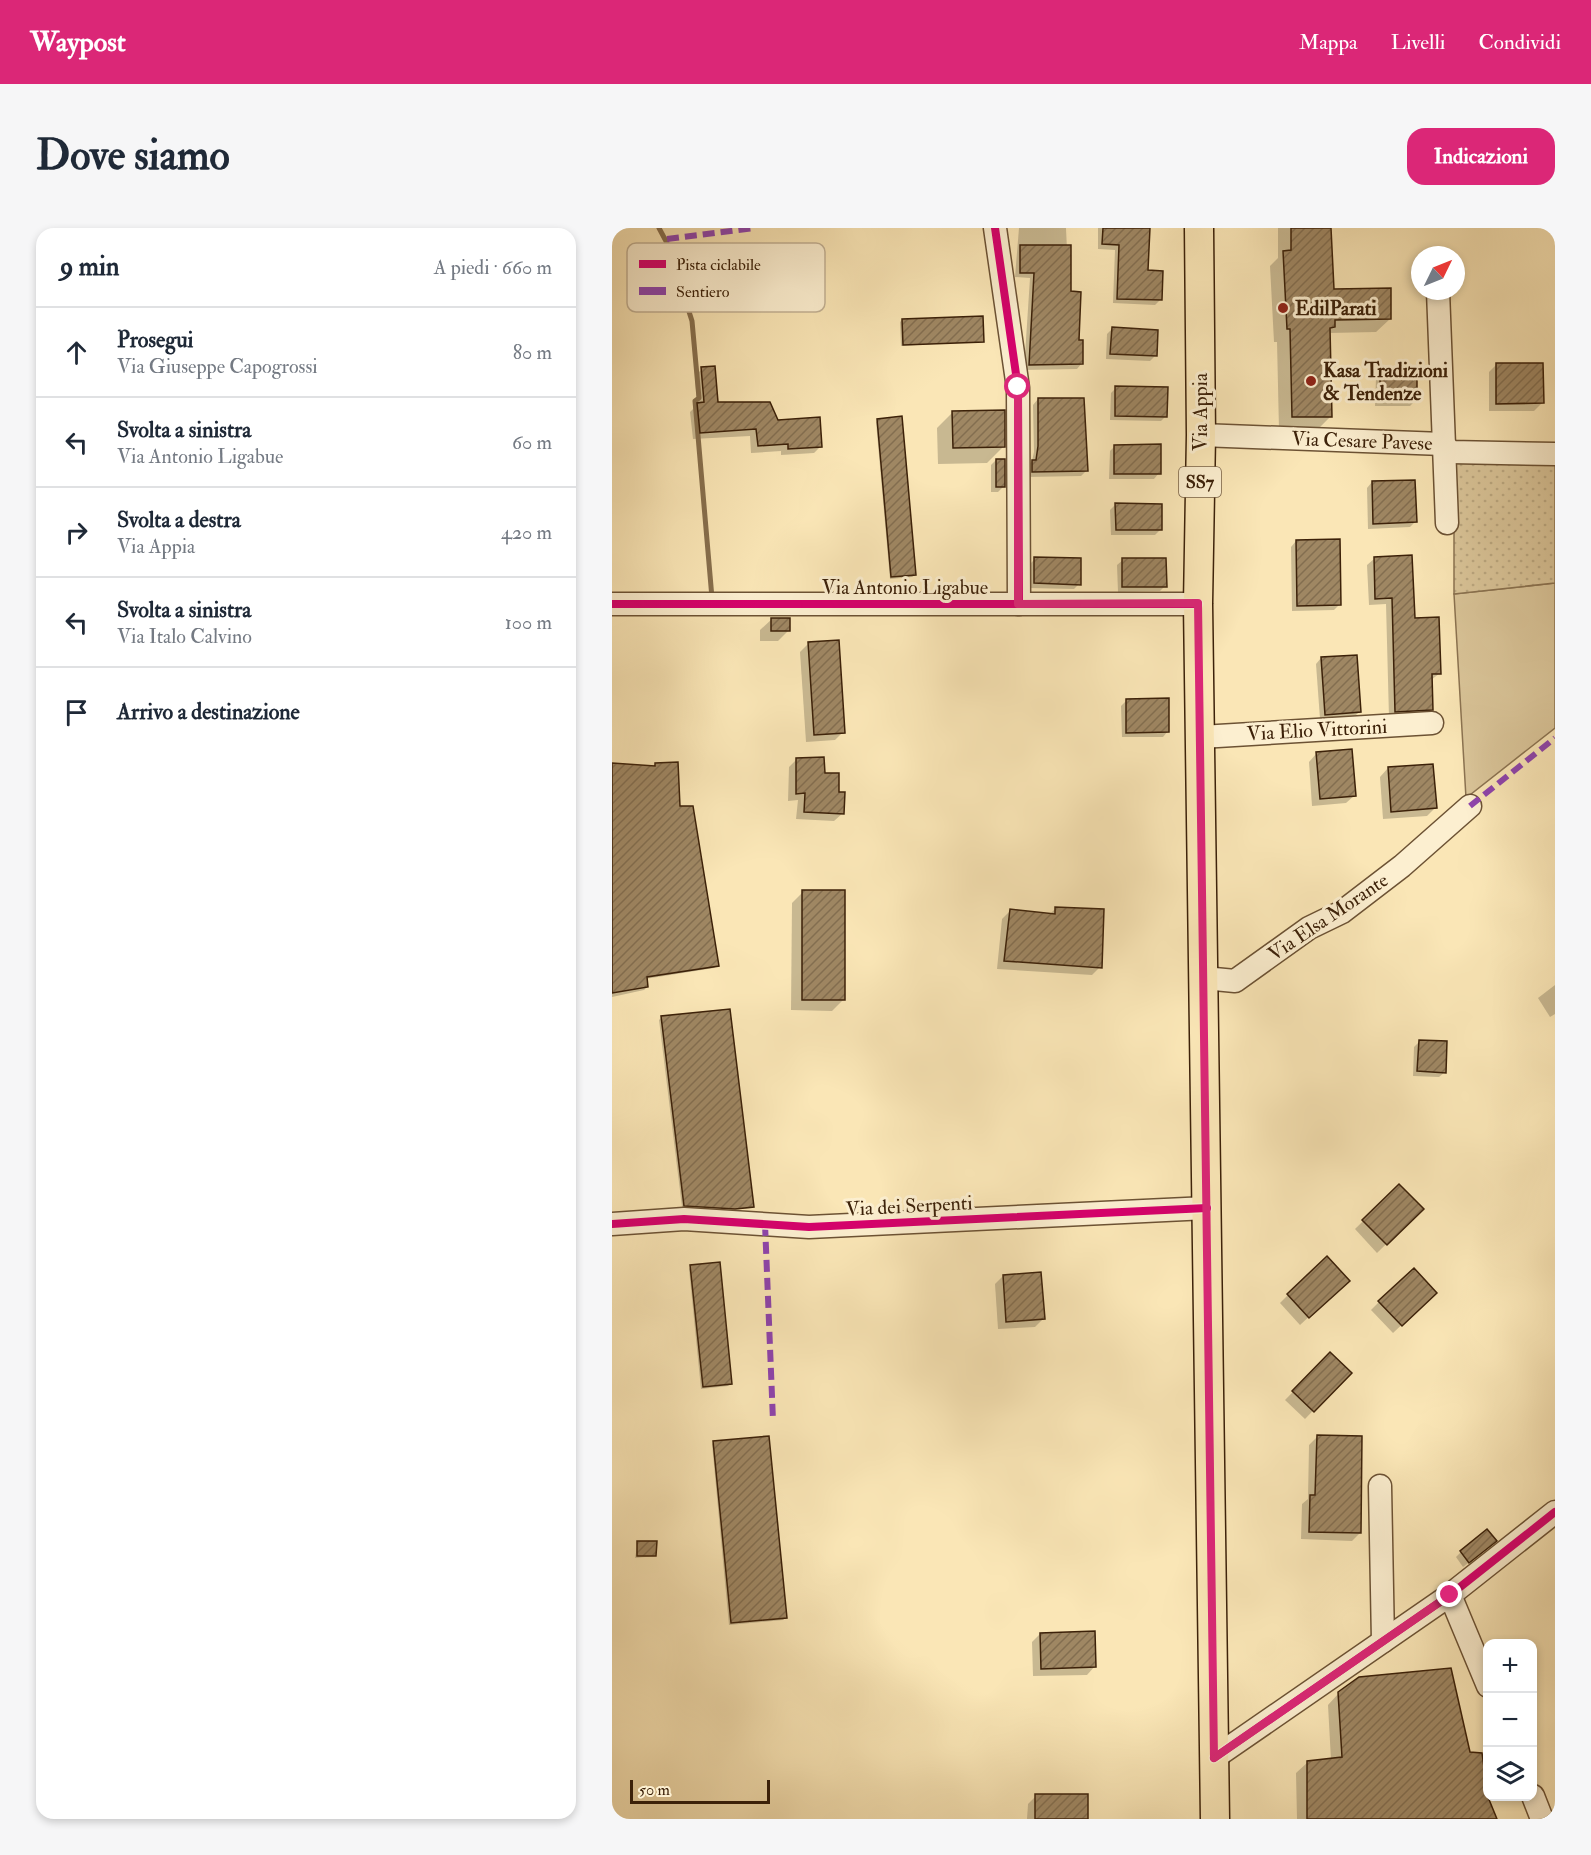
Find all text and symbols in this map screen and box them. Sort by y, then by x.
text: Waypost [30,25,126,60]
text: Mappa [1299,29,1358,56]
text: Livelli [1391,29,1445,56]
text: Condividi [1478,29,1561,56]
button: Indicazioni [1407,128,1555,185]
text: Dove siamo [36,130,230,182]
legend [627,243,825,312]
north arrow [1411,246,1465,300]
text: 9 min [60,251,119,283]
text: A piedi · 660 m [434,255,552,280]
text: Pista ciclabile [676,255,761,275]
text: Sentiero [676,282,730,302]
place label: EdilParati [1295,296,1377,321]
marker: EdilParati [1276,301,1290,315]
text: Prosegui [117,326,193,354]
icon: ahead [60,336,93,369]
text: 80 m [513,340,552,365]
text: Via Giuseppe Capogrossi [117,354,318,379]
place label: Kasa Tradizioni & Tendenze [1323,358,1449,406]
street label: Via Appia [1188,372,1214,451]
route start [1004,373,1030,399]
marker: Kasa Tradizioni & Tendenze [1304,374,1318,388]
text: Svolta a sinistra [117,416,251,444]
icon: left [60,426,93,459]
street label: Via Cesare Pavese [1291,426,1433,456]
text: 60 m [512,430,552,455]
text: Via Antonio Ligabue [117,444,283,469]
road number: SS7 [1179,467,1221,497]
text: Svolta a destra [117,506,241,534]
icon: right [60,516,93,549]
text: 420 m [501,520,552,545]
text: Via Appia [117,534,195,559]
street label: Via Antonio Ligabue [822,575,988,600]
text: Svolta a sinistra [117,596,251,624]
icon: left [60,606,93,639]
text: 100 m [505,610,552,635]
text: Via Italo Calvino [117,624,252,649]
icon: arrive [60,696,93,729]
text: Arrivo a destinazione [117,698,300,726]
street label: Via Elio Vittorini [1246,714,1388,746]
street label: Via Elsa Morante [1263,868,1393,966]
street label: Via dei Serpenti [845,1190,973,1223]
route end [1436,1581,1462,1607]
map controls [1483,1639,1537,1801]
button: + [1483,1639,1537,1693]
button: − [1483,1693,1537,1747]
button: layers [1483,1747,1537,1801]
scale bar [630,1777,770,1804]
text: 50 m [639,1780,670,1800]

